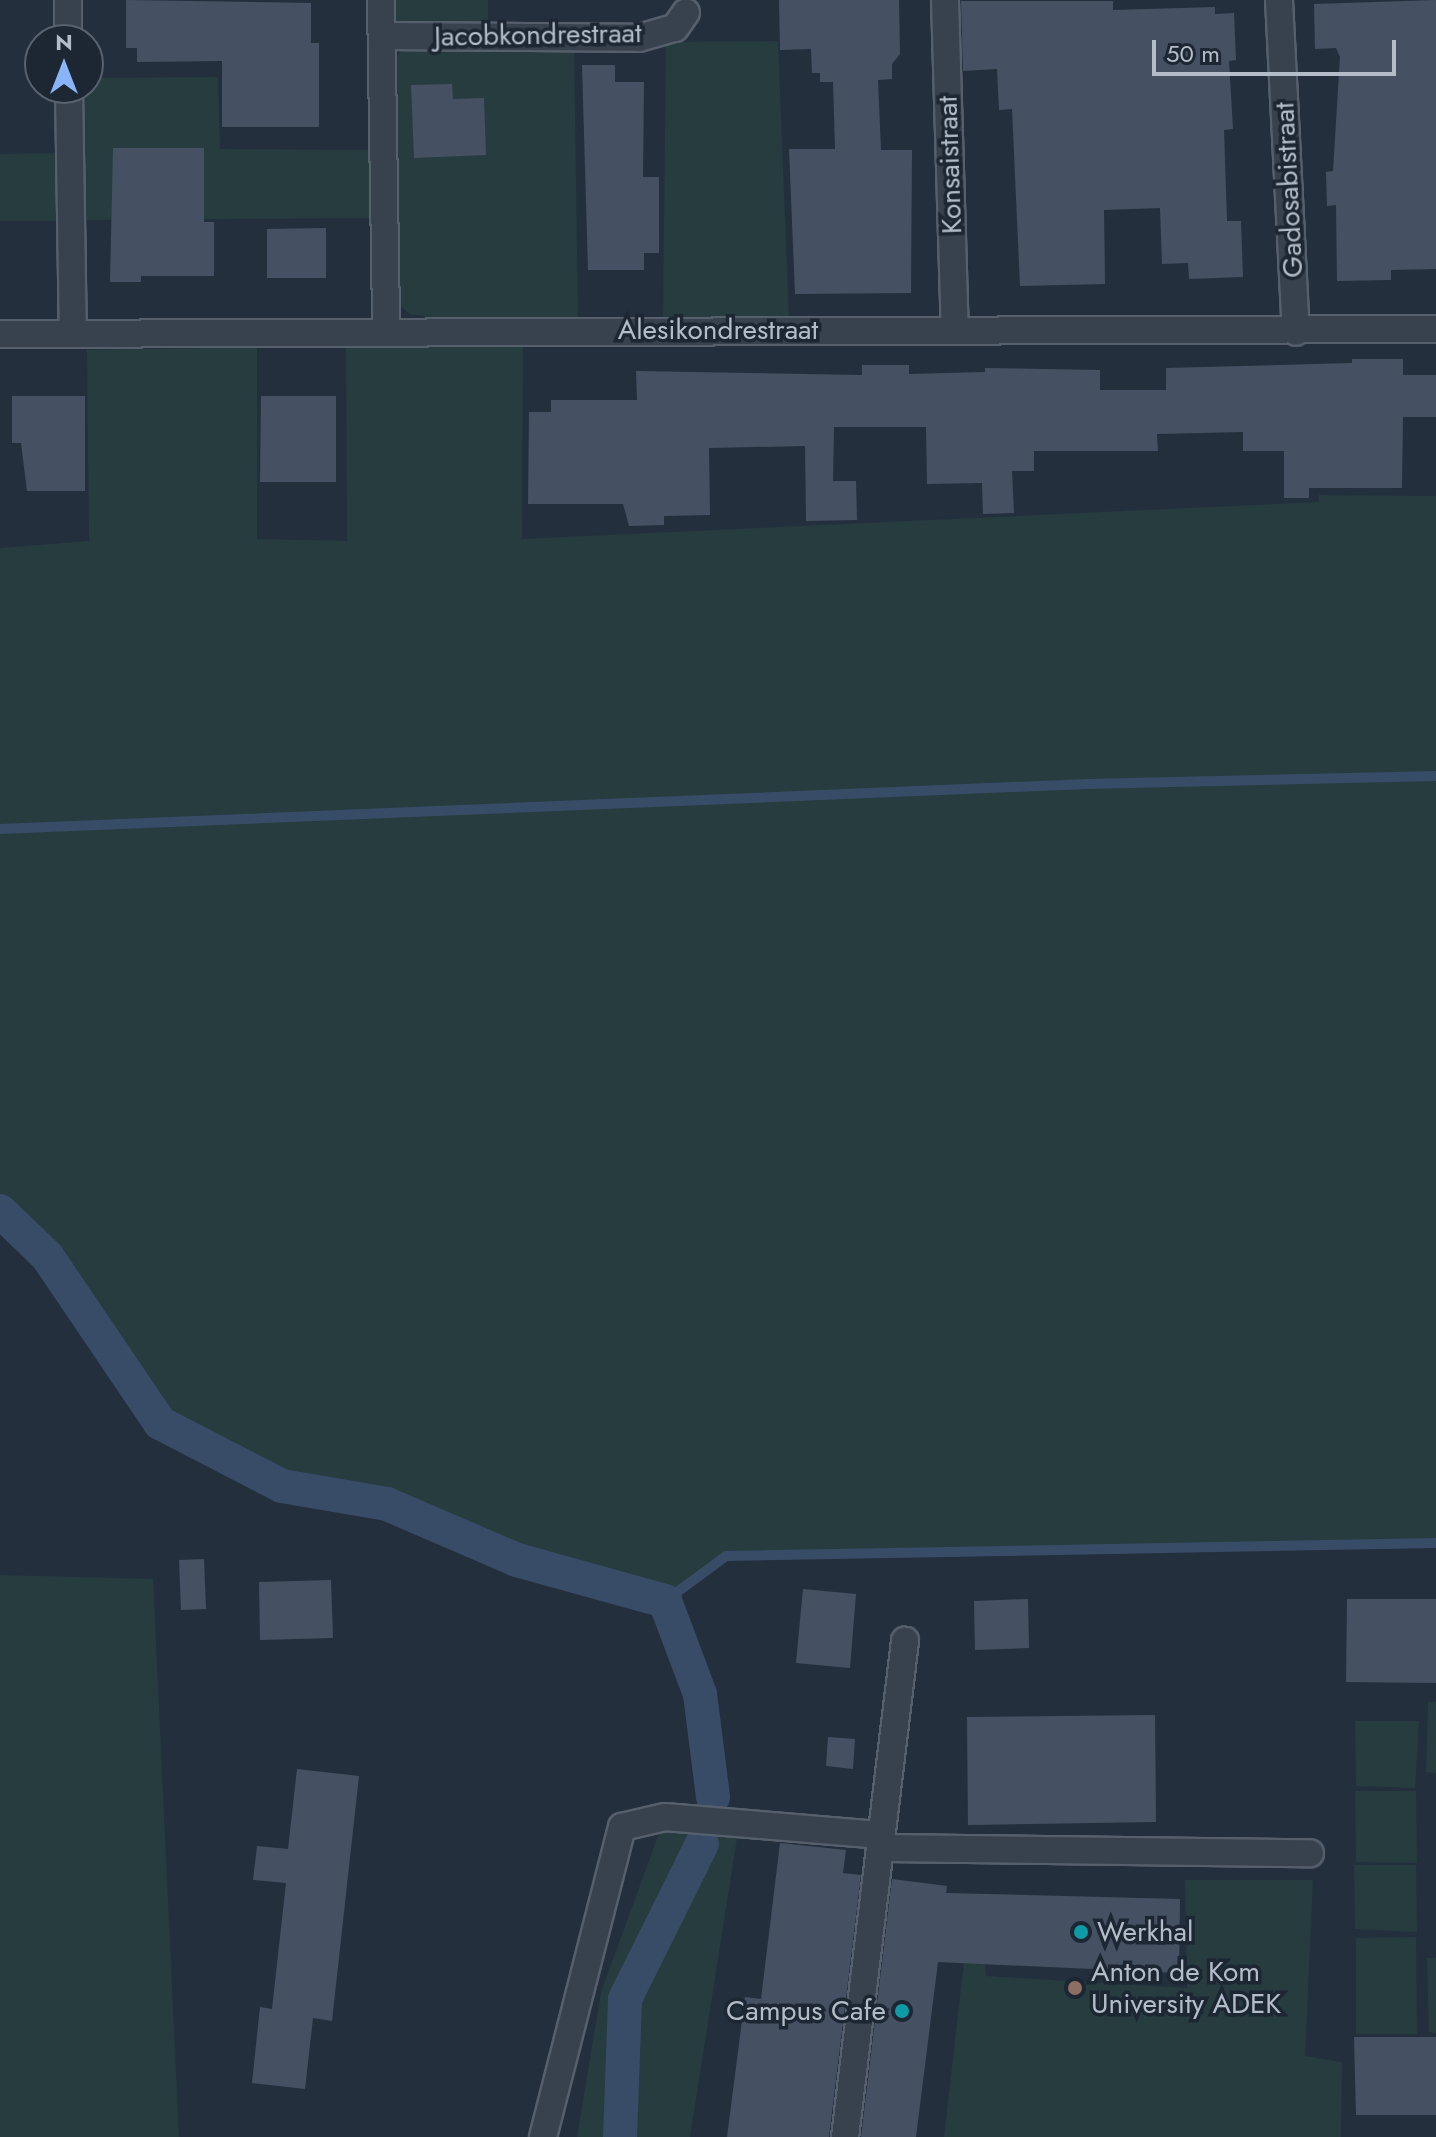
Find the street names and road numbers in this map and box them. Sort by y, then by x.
street label: Jacobkondrestraat [434,16,642,54]
street label: Konsaistraat [931,95,969,235]
street label: Gadosabistraat [1268,101,1310,279]
street label: Alesikondrestraat [618,313,818,347]

